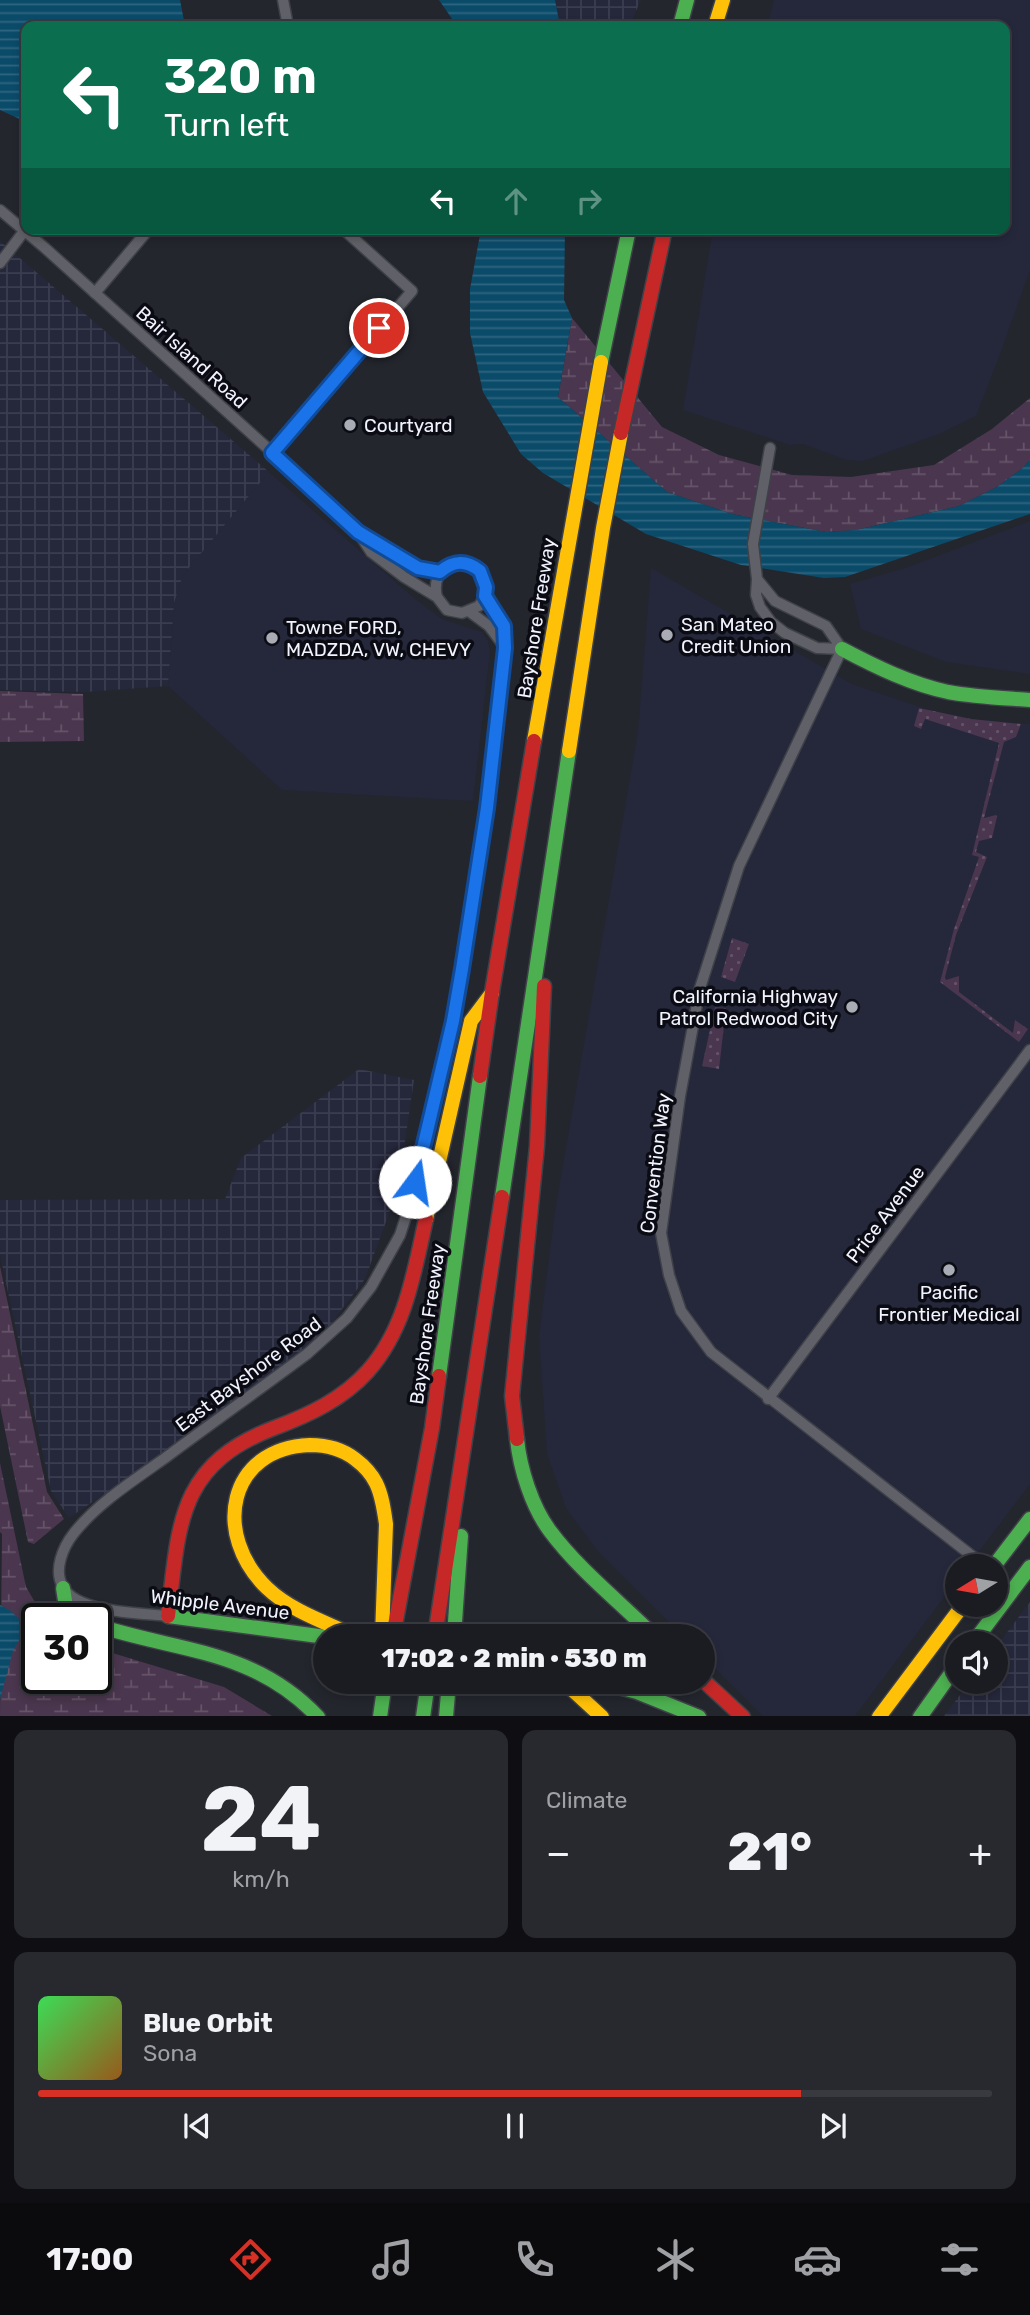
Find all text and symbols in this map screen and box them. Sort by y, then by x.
text: 320 m [164,47,317,105]
icon: left [49,49,140,140]
text: Turn left [164,106,289,144]
icon: left [424,182,462,220]
icon: ahead [497,182,535,220]
icon: right [570,182,608,220]
pin [349,298,409,358]
street label: Bair Island Road [131,301,252,413]
icon: arrive [360,309,398,347]
place label: Courtyard [364,414,453,437]
marker: Courtyard [342,417,358,433]
street label: Bayshore Freeway [512,536,561,700]
place label: San Mateo Credit Union [681,613,791,658]
place label: Towne FORD, MADZDA, VW, CHEVY [286,616,471,661]
marker: San Mateo Credit Union [659,627,675,643]
marker: Towne FORD, MADZDA, VW, CHEVY [264,630,280,646]
place label: California Highway Patrol Redwood City [659,985,838,1030]
marker: California Highway Patrol Redwood City [844,999,860,1015]
street label: Convention Way [635,1092,676,1235]
position arrow [378,1145,452,1219]
street label: Price Avenue [841,1161,929,1267]
street label: Bayshore Freeway [405,1242,450,1406]
marker: Pacific Frontier Medical [941,1262,957,1278]
place label: Pacific Frontier Medical [878,1281,1020,1326]
street label: East Bayshore Road [171,1312,326,1437]
north arrow [945,1554,1008,1617]
map controls [945,1554,1008,1694]
street label: Whipple Avenue [149,1585,291,1624]
speed limit sign: 30 [21,1603,112,1694]
button: sound [945,1631,1008,1694]
text: 17:02 · 2 min · 530 m [381,1643,647,1674]
text: 24 [201,1765,321,1873]
text: Climate [546,1786,627,1814]
text: 21° [727,1821,812,1883]
text: − [546,1830,571,1876]
text: + [968,1830,992,1876]
text: km/h [232,1865,290,1893]
text: Blue Orbit [143,2008,273,2039]
text: Sona [143,2039,197,2067]
icon: previous [178,2107,216,2145]
icon: pause [496,2107,534,2145]
icon: next [814,2107,852,2145]
icon: directions [226,2235,275,2284]
icon: music [368,2235,417,2284]
icon: phone [510,2235,559,2284]
icon: climate [651,2235,700,2284]
icon: car [793,2235,842,2284]
icon: filters [935,2235,984,2284]
text: 17:00 [46,2240,133,2278]

